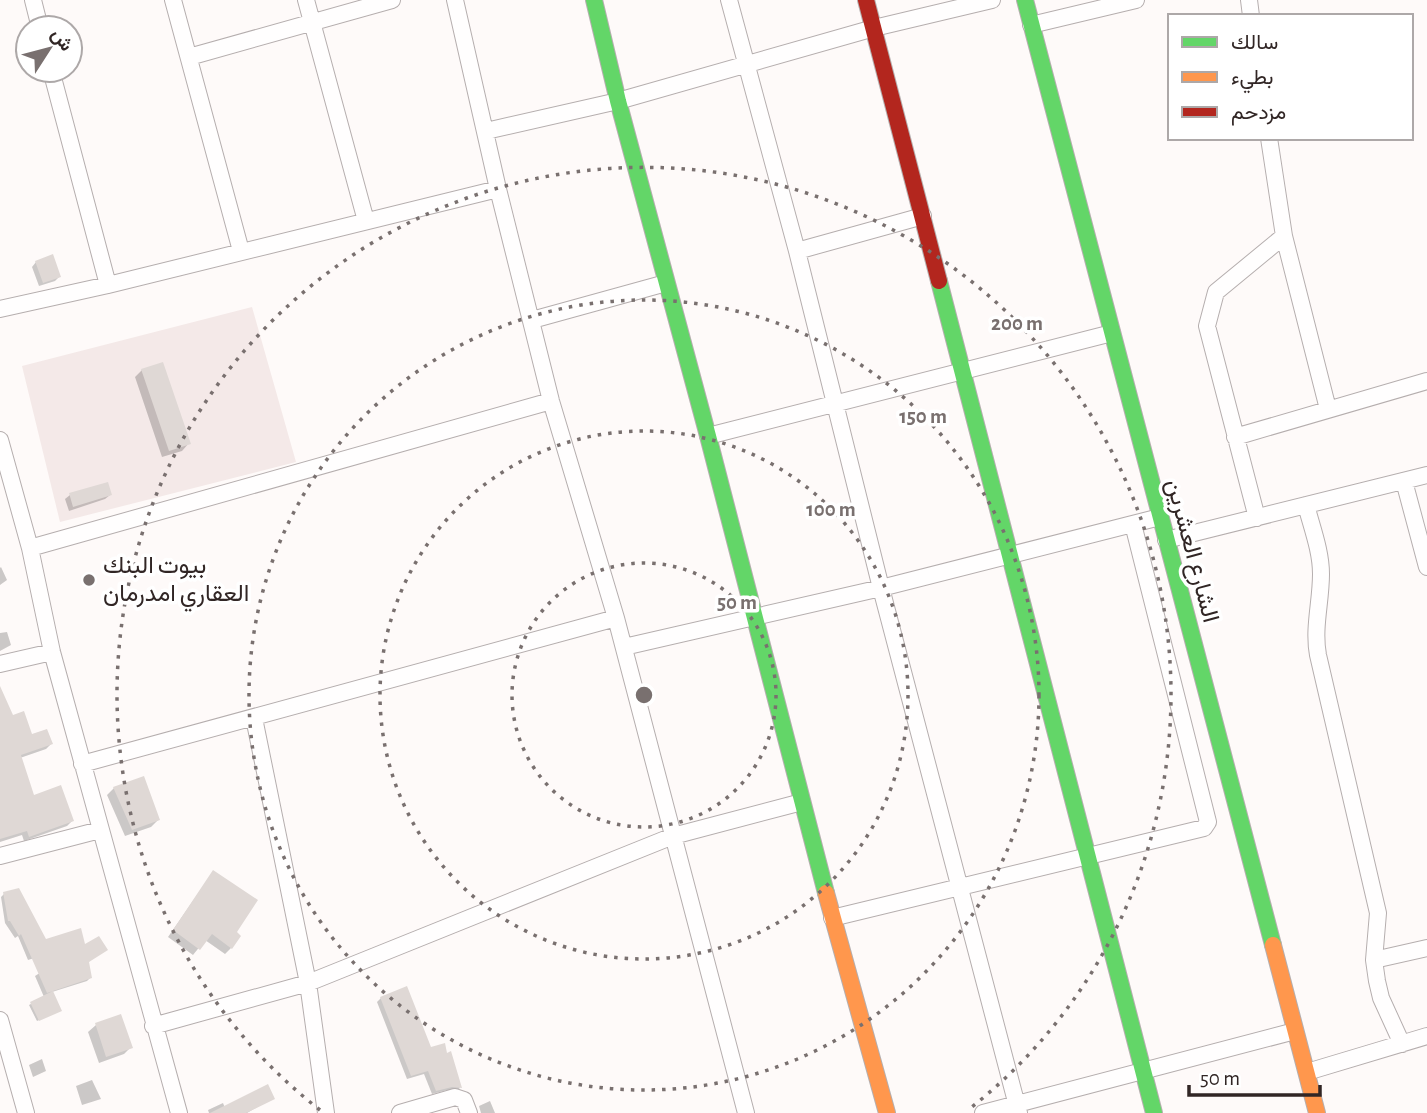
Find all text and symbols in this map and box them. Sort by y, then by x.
north arrow [14,14,84,84]
legend [1168,14,1413,140]
text: ش [46,25,76,55]
text: سالك [1231,32,1278,53]
text: بطيء [1231,67,1274,94]
text: مزدحم [1231,102,1286,126]
text: 200 m [991,313,1043,334]
text: 150 m [899,406,947,427]
street label: الشارع العشرين [1158,477,1223,626]
text: 100 m [806,499,856,520]
place label: بيوت البنك العقاري امدرمان [103,554,249,612]
marker: بيوت البنك العقاري امدرمان [81,572,97,588]
text: 50 m [717,592,757,613]
centre of rings [632,683,656,707]
scale bar [1189,1054,1320,1098]
text: 50 m [1200,1068,1240,1089]

